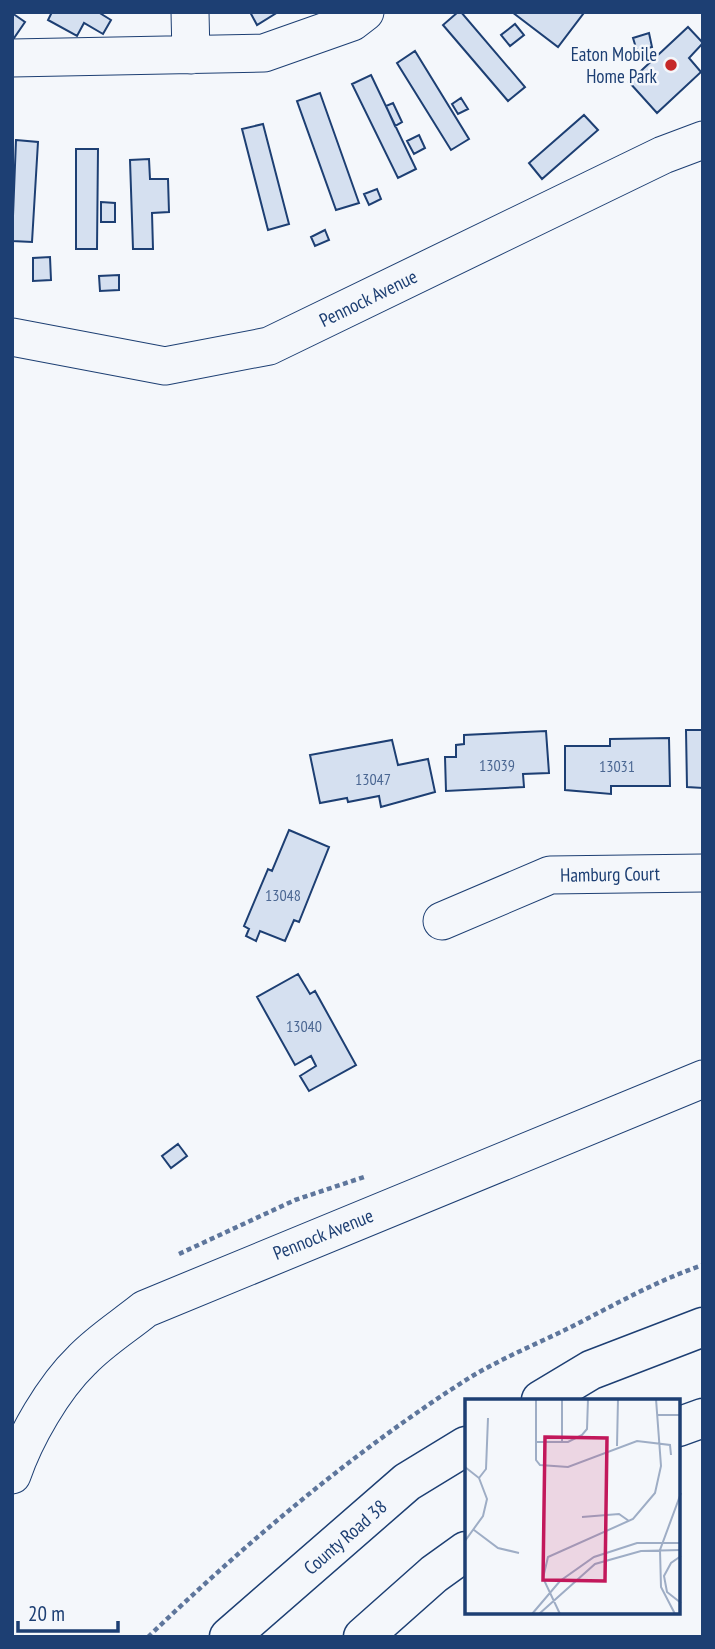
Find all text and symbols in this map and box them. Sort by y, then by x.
place label: Eaton Mobile Home Park [571,42,658,88]
marker: Eaton Mobile Home Park [663,57,679,73]
street label: Pennock Avenue [315,264,421,332]
house number: 13039 [479,755,515,775]
house number: 13031 [599,756,635,776]
house number: 13047 [355,769,391,789]
street label: Hamburg Court [560,861,661,887]
house number: 13048 [265,885,301,905]
house number: 13040 [286,1016,322,1036]
street label: Pennock Avenue [269,1203,377,1265]
inset map [465,1399,680,1614]
street label: County Road 38 [299,1494,391,1580]
scale bar [18,1590,117,1634]
text: 20 m [28,1600,65,1627]

